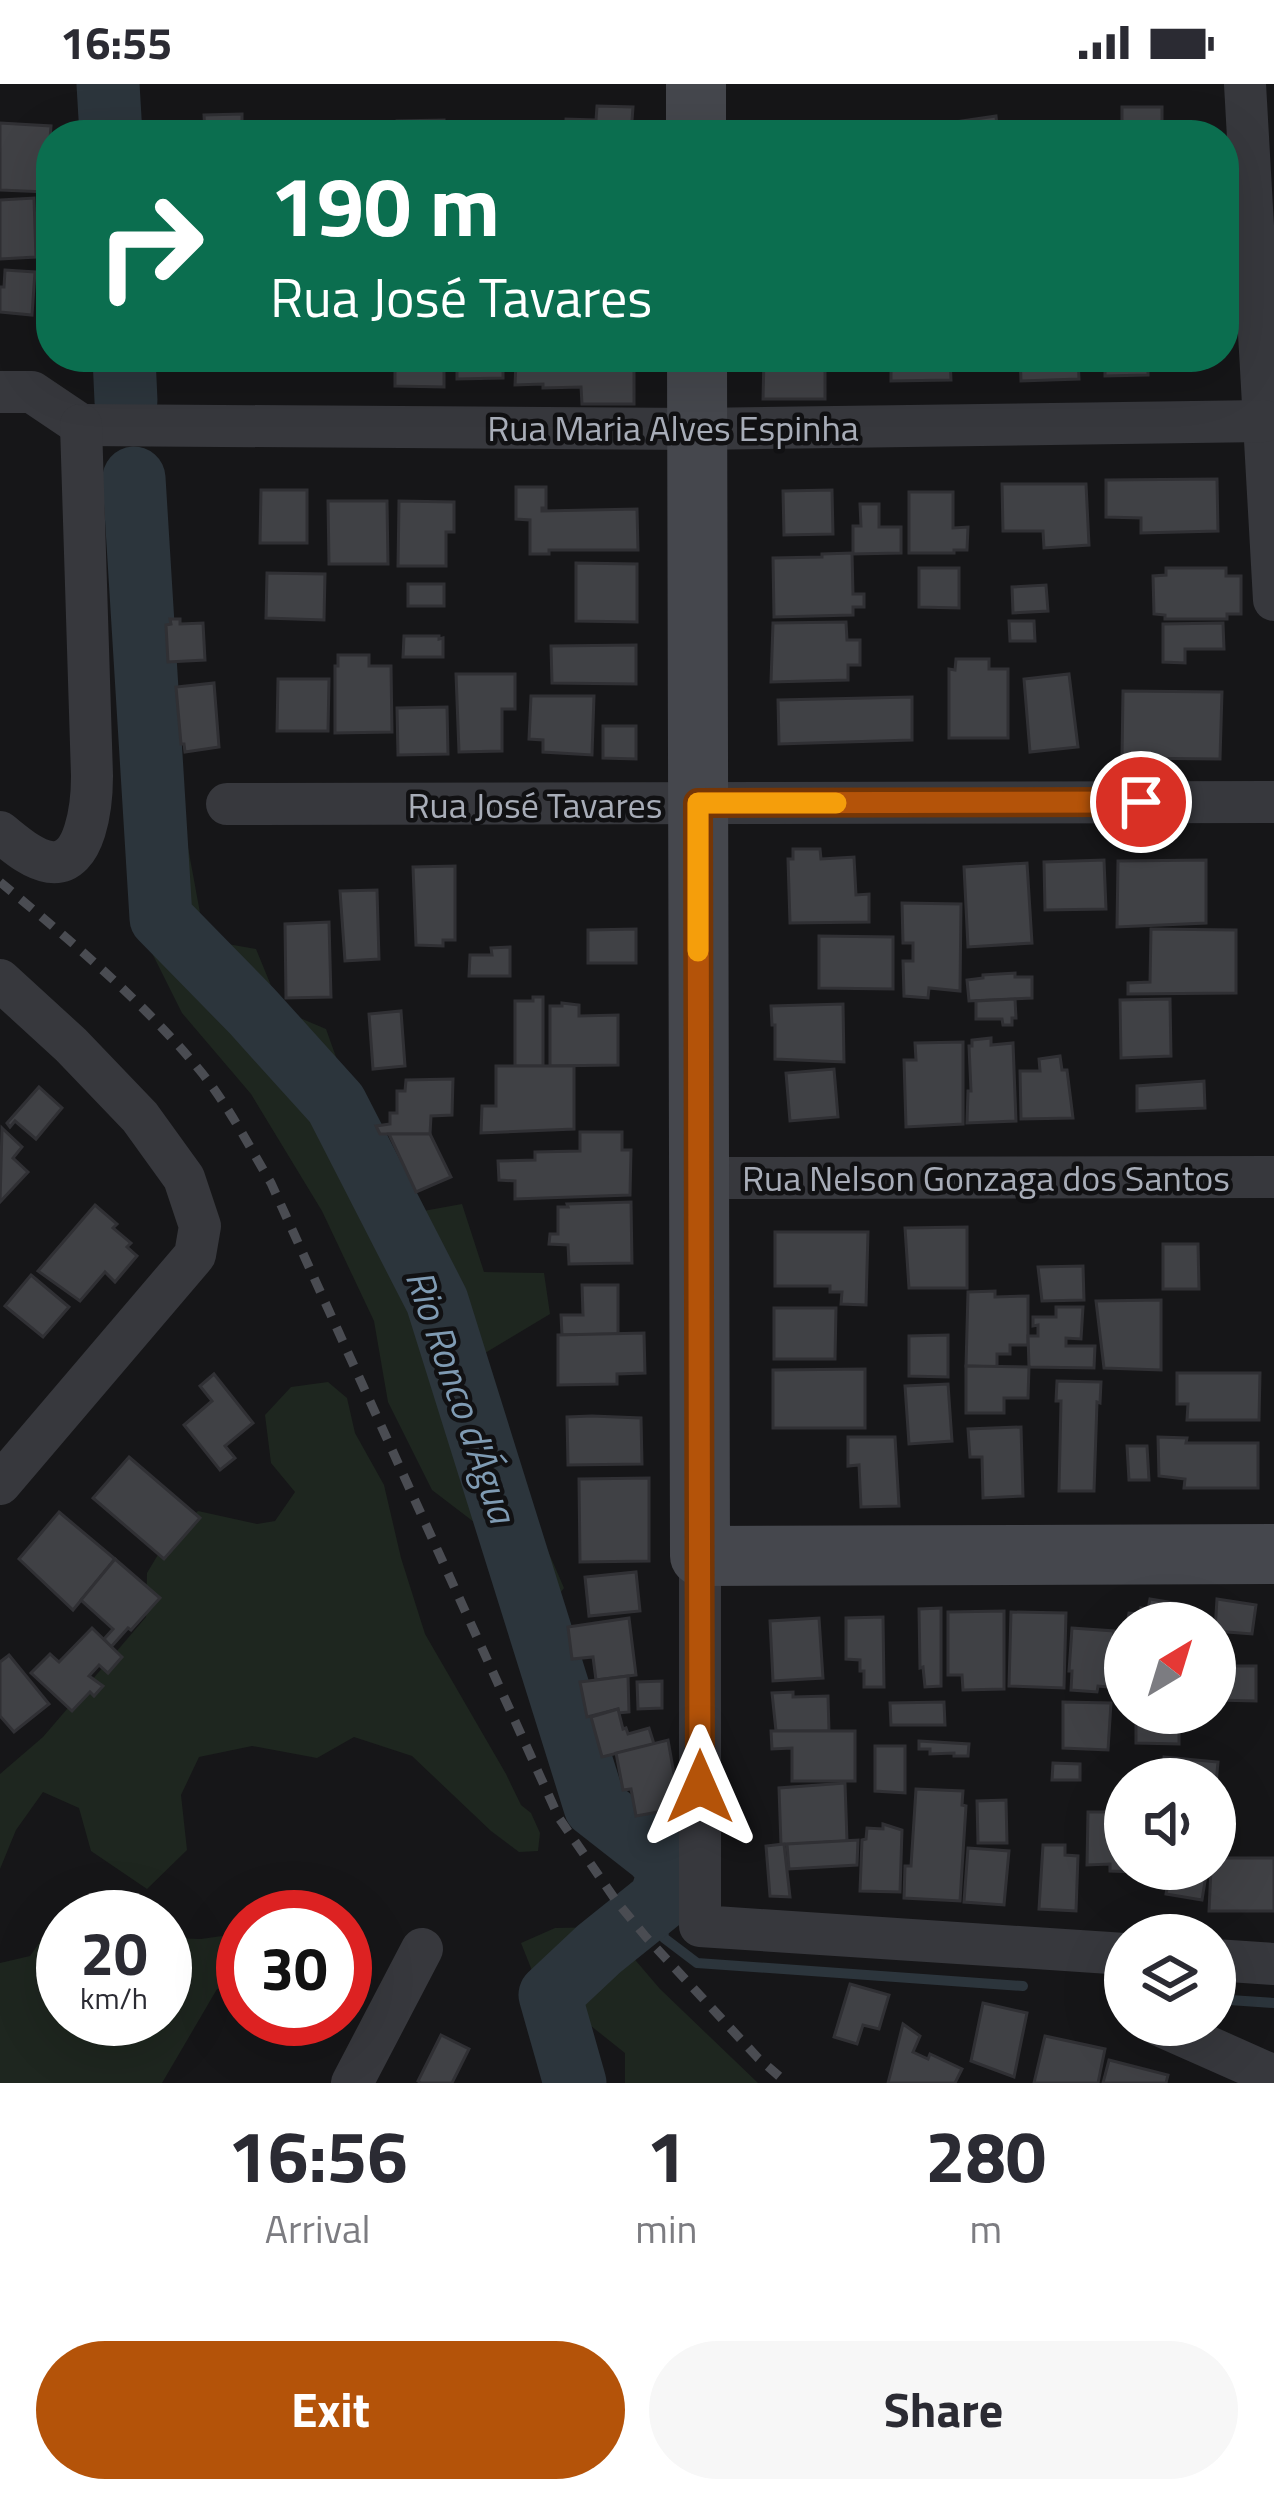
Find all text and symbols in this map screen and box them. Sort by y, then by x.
text: 16:55 [60,8,172,76]
text: 190 m [270,141,500,269]
icon: right [72,168,228,324]
text: Rua José Tavares [270,256,652,338]
street label: Rua Maria Alves Espinha [487,400,859,455]
pin [1090,751,1192,853]
icon: arrive [1108,769,1174,835]
street label: Rua José Tavares [408,777,662,832]
street label: Rua Nelson Gonzaga dos Santos [742,1150,1230,1205]
water label: Rio Ronco d'Água [391,1262,534,1533]
north arrow [1104,1602,1236,1734]
map controls [1104,1602,1236,2046]
position arrow [637,1724,763,1850]
button: sound [1104,1758,1236,1890]
speed limit sign: 30 [216,1890,372,2046]
text: 20 [80,1907,148,1998]
button: layers [1104,1914,1236,2046]
text: km/h [80,1975,148,2021]
text: 16:56 [228,2100,408,2210]
text: 1 [646,2100,687,2210]
text: 280 [925,2100,1046,2210]
text: Arrival [265,2199,371,2258]
text: min [635,2199,697,2258]
text: m [969,2199,1002,2258]
button: Exit [36,2341,625,2479]
button: Share [649,2341,1238,2479]

